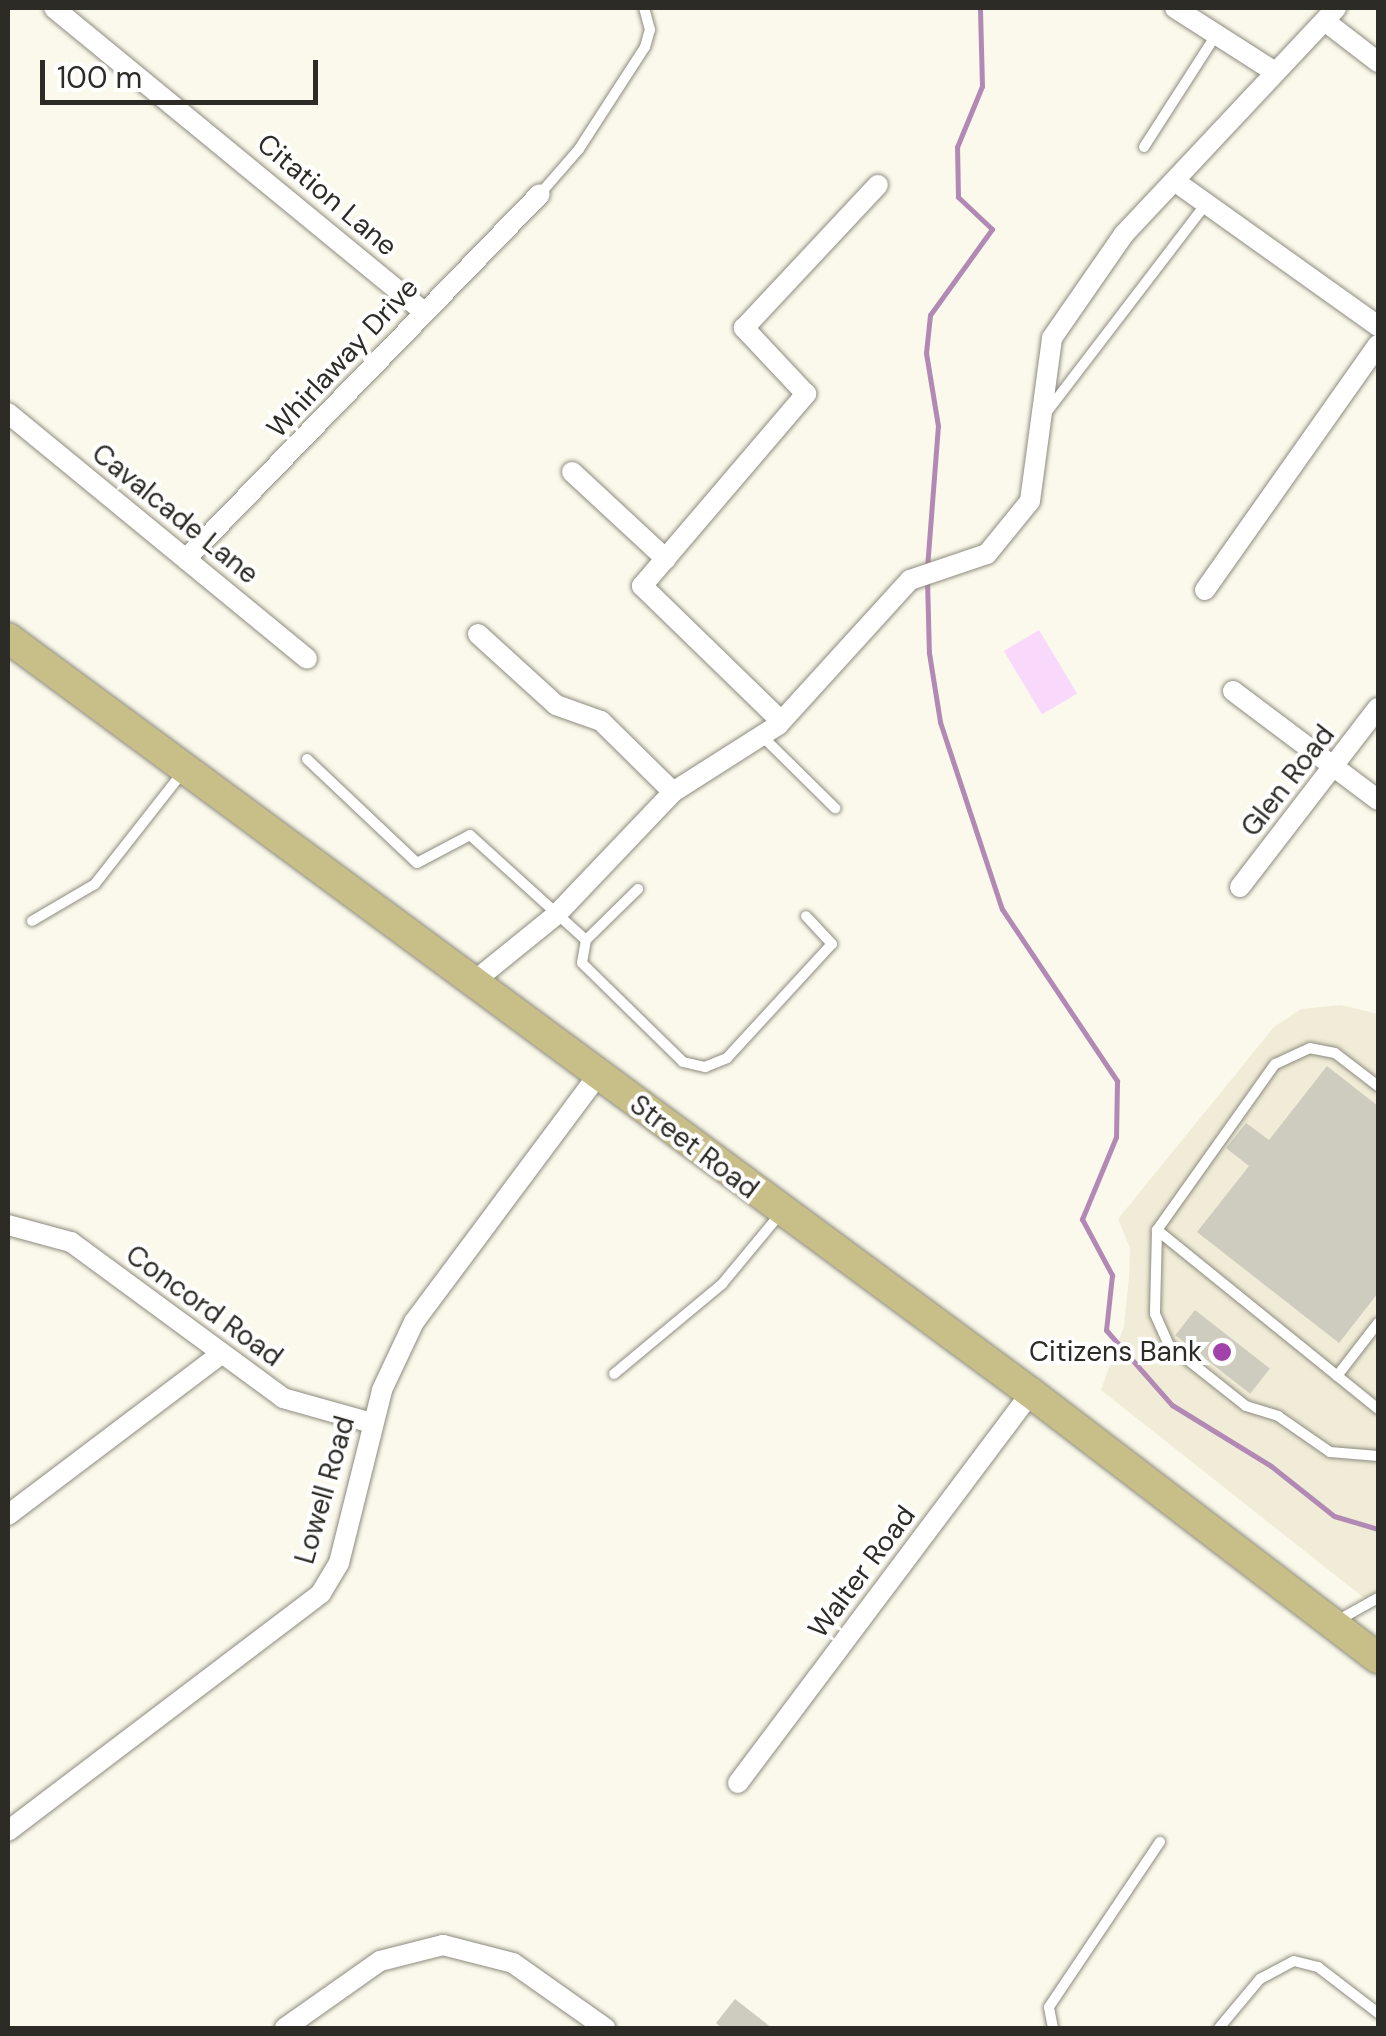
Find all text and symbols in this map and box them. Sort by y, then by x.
scale bar [45,40,322,102]
text: 100 m [57,58,142,97]
street label: Citation Lane [250,127,404,263]
street label: Whirlaway Drive [260,271,426,445]
street label: Cavalcade Lane [85,437,265,591]
street label: Glen Road [1234,719,1342,843]
street label: Street Road [623,1088,765,1206]
street label: Concord Road [119,1238,289,1374]
place label: Citizens Bank [1029,1335,1202,1369]
marker: Citizens Bank [1211,1341,1233,1363]
street label: Lowell Road [288,1412,362,1568]
street label: Walter Road [801,1499,923,1645]

